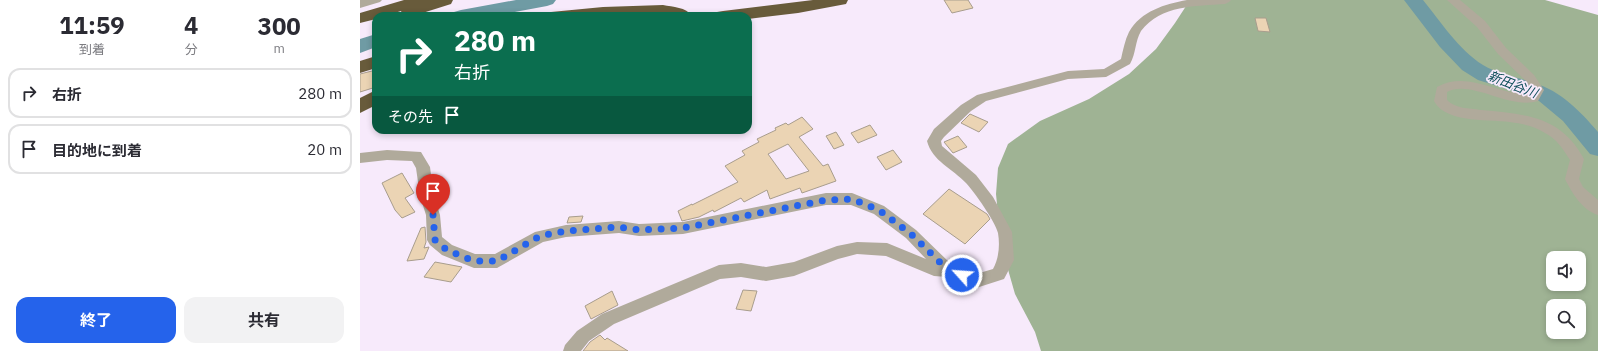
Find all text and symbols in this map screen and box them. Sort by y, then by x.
text: 11:59 [59,9,125,41]
text: 4 [184,9,198,41]
text: 300 [258,10,301,42]
text: 280 m [454,22,536,59]
icon: right [388,28,440,80]
text: m [273,40,285,57]
text: 到着 [79,41,105,58]
text: 分 [185,41,198,58]
text: 右折 [454,61,490,84]
water label: 新田谷川 [1485,67,1542,102]
icon: right [18,82,40,104]
text: 280 m [298,84,342,103]
text: 右折 [52,85,82,104]
icon: arrive [441,104,463,126]
text: その先 [388,107,433,126]
icon: arrive [18,138,40,160]
text: 20 m [307,140,342,159]
text: 目的地に到着 [52,141,142,160]
pin [416,174,450,215]
icon: arrive [422,180,444,202]
map controls [1546,251,1586,339]
button: sound [1546,251,1586,291]
position arrow [941,254,983,296]
button: 終了 [16,297,176,343]
button: 共有 [184,297,344,343]
button: search [1546,299,1586,339]

